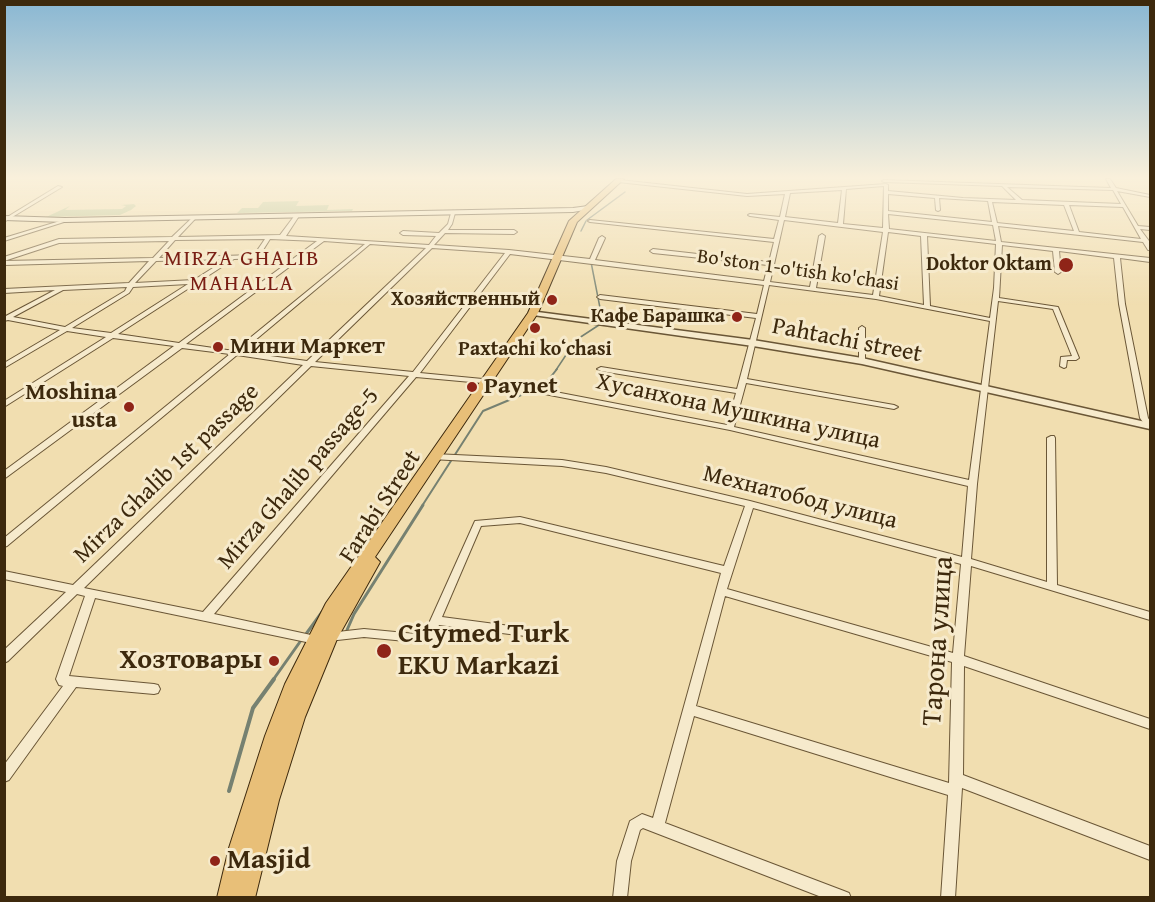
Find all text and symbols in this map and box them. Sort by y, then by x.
street label: Bo'ston 1-o'tish ko'chasi [696,245,900,297]
district label: MIRZA GHALIB MAHALLA [164,246,320,298]
place label: Doktor Oktam [926,253,1052,277]
marker: Doktor Oktam [1057,256,1075,274]
place label: Хозяйственный [391,288,540,312]
marker: Хозяйственный [545,293,559,307]
place label: Кафе Барашка [591,305,725,329]
marker: Кафе Барашка [730,310,744,324]
street label: Pahtachi street [770,312,924,370]
marker: Paxtachi koʻchasi [528,321,542,335]
place label: Мини Маркет [230,333,385,361]
place label: Paxtachi koʻchasi [458,338,612,362]
marker: Мини Маркет [211,340,225,354]
street label: Хусанхона Мушкина улица [593,368,883,456]
place label: Paynet [484,373,558,401]
street label: Mirza Ghalib 1st passage [68,378,266,570]
place label: Moshina usta [25,379,117,435]
marker: Paynet [465,380,479,394]
street label: Mirza Ghalib passage-5 [212,382,386,576]
marker: Moshina usta [122,400,136,414]
street label: Farabi Street [334,445,428,569]
street label: Мехнатобод улица [700,460,900,536]
street label: Тарона улица [916,555,962,727]
place label: Citymed Turk EKU Markazi [398,618,569,684]
marker: Citymed Turk EKU Markazi [375,642,393,660]
place label: Хозтовары [120,644,262,678]
marker: Хозтовары [267,654,281,668]
place label: Masjid [227,844,311,878]
marker: Masjid [208,854,222,868]

